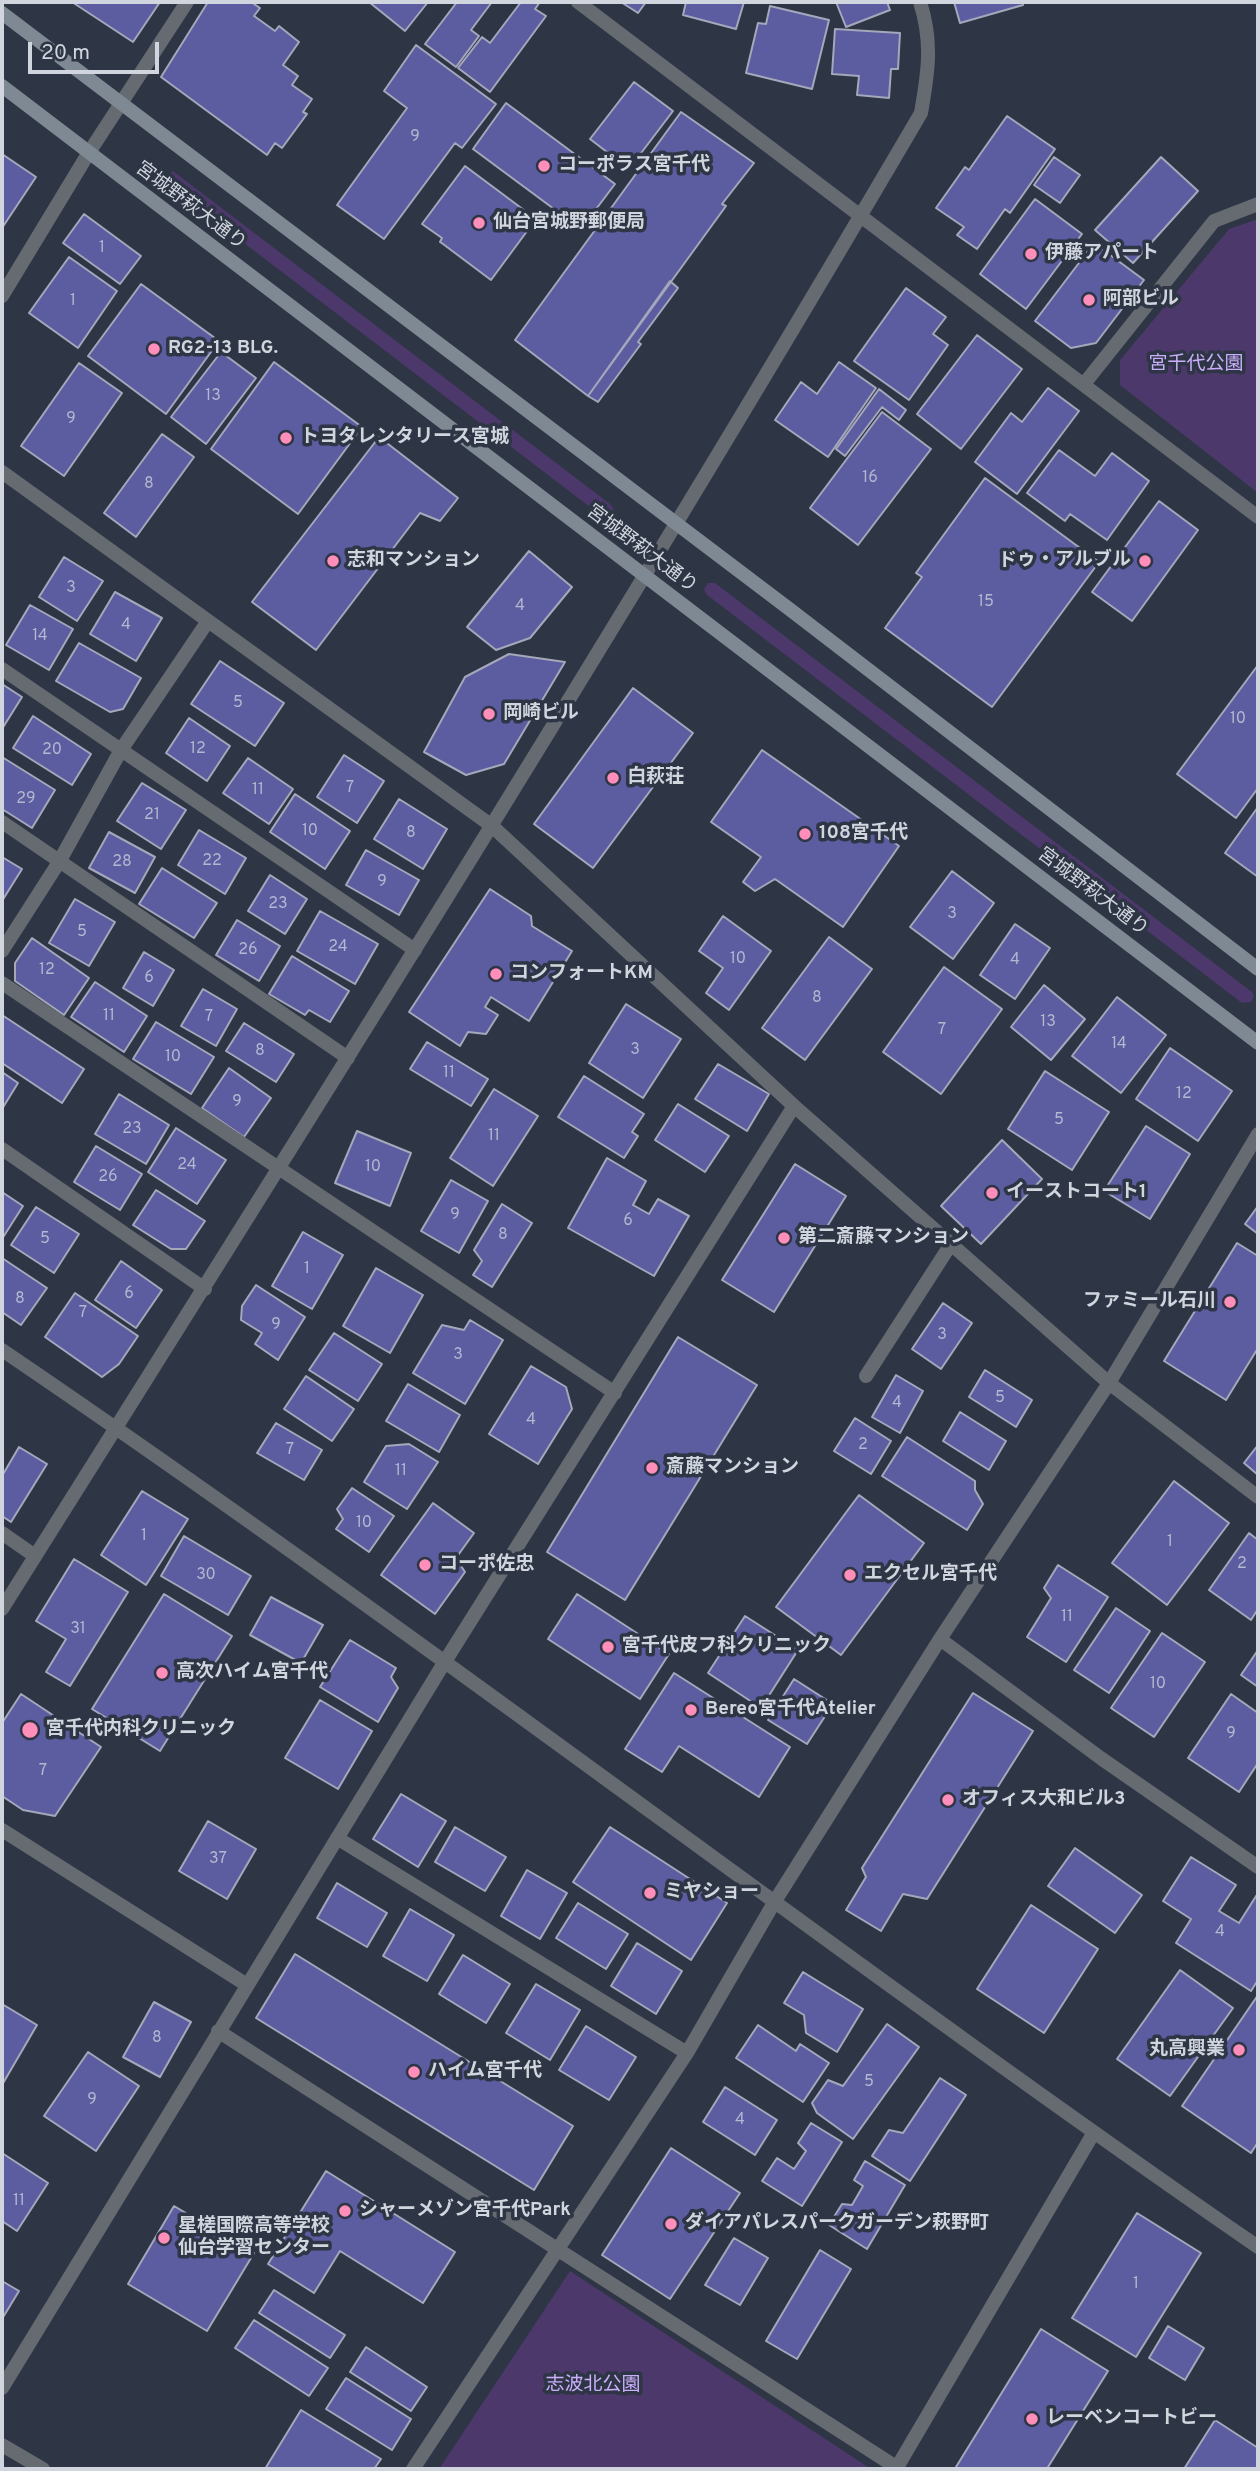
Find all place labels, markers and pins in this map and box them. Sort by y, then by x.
place label: コーポラス宮千代 [558,155,710,177]
marker: コーポラス宮千代 [536,158,552,174]
place label: 仙台宮城野郵便局 [493,212,645,234]
marker: 仙台宮城野郵便局 [471,215,487,231]
place label: 伊藤アパート [1045,243,1159,265]
marker: 伊藤アパート [1023,246,1039,262]
place label: 阿部ビル [1103,289,1179,311]
marker: 阿部ビル [1081,292,1097,308]
place label: RG2-13 BLG. [168,338,278,360]
marker: RG2-13 BLG. [146,341,162,357]
place label: トヨタレンタリース宮城 [300,427,509,449]
marker: トヨタレンタリース宮城 [278,430,294,446]
place label: 志和マンション [347,550,480,572]
place label: ドゥ・アルブル [998,550,1131,572]
marker: 志和マンション [325,553,341,569]
marker: ドゥ・アルブル [1137,553,1153,569]
place label: 岡崎ビル [503,703,579,725]
marker: 岡崎ビル [481,706,497,722]
place label: 白萩荘 [627,767,684,789]
marker: 白萩荘 [605,770,621,786]
place label: 108宮千代 [819,823,908,845]
marker: 108宮千代 [797,826,813,842]
place label: コンフォートKM [510,963,653,985]
marker: コンフォートKM [488,966,504,982]
place label: イーストコート1 [1006,1182,1147,1204]
marker: イーストコート1 [984,1185,1000,1201]
place label: 第二斎藤マンション [798,1227,969,1249]
marker: 第二斎藤マンション [776,1230,792,1246]
place label: ファミール石川 [1083,1291,1216,1313]
marker: ファミール石川 [1222,1294,1238,1310]
place label: 斎藤マンション [666,1457,799,1479]
marker: 斎藤マンション [644,1460,660,1476]
place label: コーポ佐忠 [439,1554,534,1576]
marker: コーポ佐忠 [417,1557,433,1573]
place label: エクセル宮千代 [864,1564,997,1586]
marker: エクセル宮千代 [842,1567,858,1583]
place label: 宮千代皮フ科クリニック [622,1636,831,1658]
marker: 宮千代皮フ科クリニック [600,1639,616,1655]
place label: 高次ハイム宮千代 [176,1662,328,1684]
marker: 高次ハイム宮千代 [154,1665,170,1681]
place label: Bereo宮千代Atelier [705,1699,876,1721]
marker: Bereo宮千代Atelier [683,1702,699,1718]
place label: 宮千代内科クリニック [46,1719,236,1741]
marker: 宮千代内科クリニック [20,1720,40,1740]
place label: オフィス大和ビル3 [962,1789,1125,1811]
marker: オフィス大和ビル3 [940,1792,956,1808]
place label: ミヤショー [664,1882,759,1904]
marker: ミヤショー [642,1885,658,1901]
place label: 丸高興業 [1149,2039,1225,2061]
marker: 丸高興業 [1231,2042,1247,2058]
place label: ハイム宮千代 [428,2061,542,2083]
marker: ハイム宮千代 [406,2064,422,2080]
place label: シャーメゾン宮千代Park [359,2200,571,2222]
marker: シャーメゾン宮千代Park [337,2203,353,2219]
place label: ダイアパレスパークガーデン萩野町 [685,2213,989,2235]
place label: 星槎国際高等学校 仙台学習センター [178,2216,330,2260]
marker: ダイアパレスパークガーデン萩野町 [663,2216,679,2232]
marker: 星槎国際高等学校 仙台学習センター [156,2230,172,2246]
place label: レーベンコートビー [1046,2408,1217,2430]
marker: レーベンコートビー [1024,2411,1040,2427]

